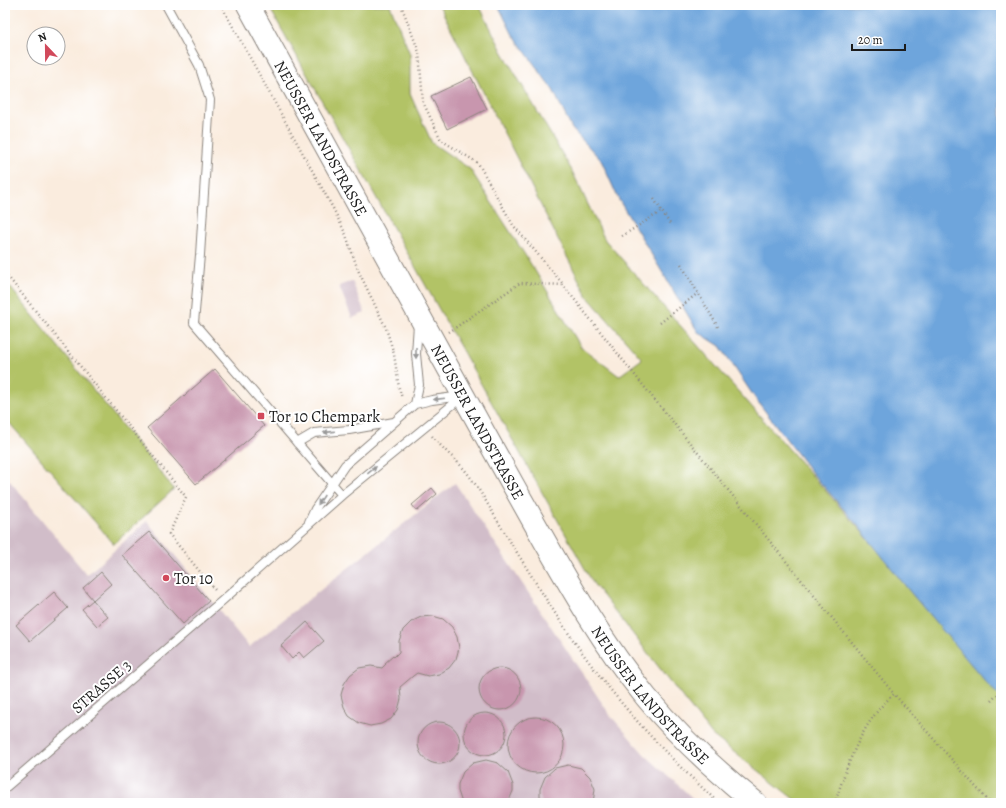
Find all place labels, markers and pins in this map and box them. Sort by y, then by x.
place label: Tor 10 Chempark [269,406,380,428]
marker: Tor 10 Chempark [256,411,266,421]
place label: Tor 10 [174,568,213,590]
marker: Tor 10 [161,573,171,583]

